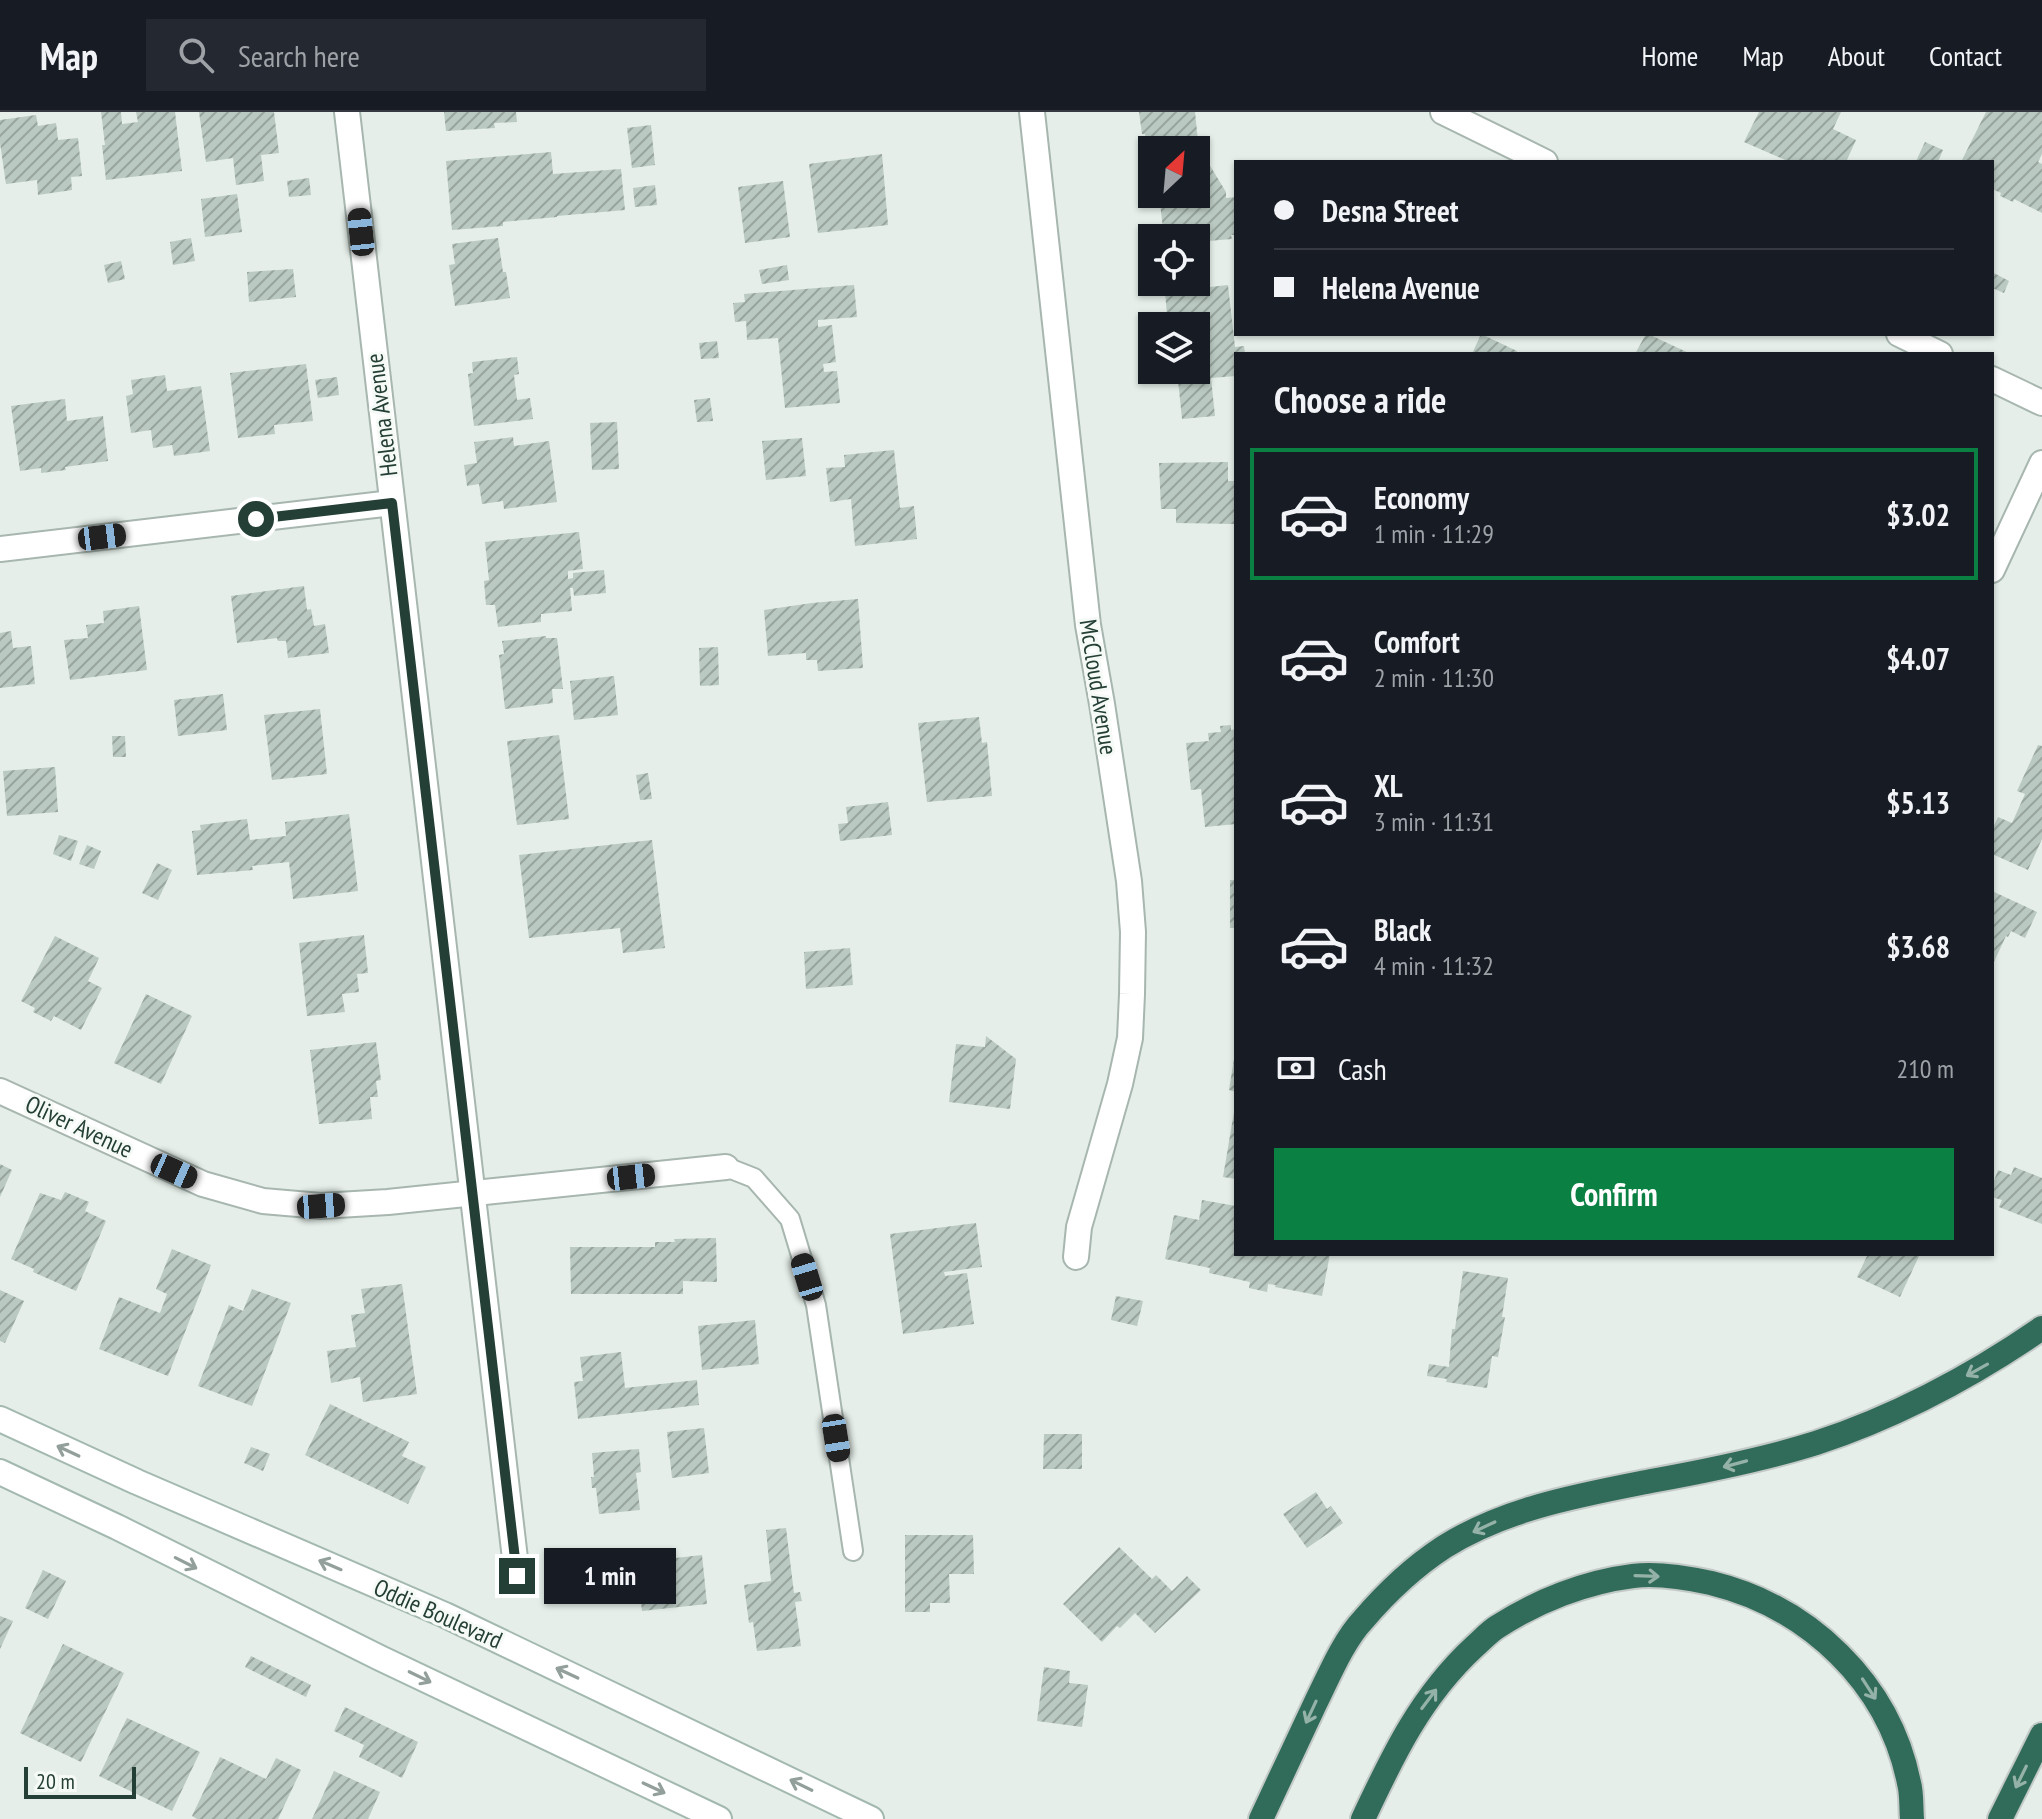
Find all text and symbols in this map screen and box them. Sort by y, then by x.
search box [146,19,706,91]
text: Map [40,31,98,80]
icon: search [174,33,218,77]
text: Search here [238,36,360,75]
text: Home [1642,37,1698,74]
text: Map [1742,37,1784,74]
text: About [1828,37,1885,74]
text: Contact [1929,37,2002,74]
north arrow [1138,136,1210,208]
map controls [1138,136,1210,384]
text: Desna Street [1322,191,1459,230]
car [347,207,375,257]
button: locate [1138,224,1210,296]
text: Helena Avenue [1322,268,1480,307]
button: layers [1138,312,1210,384]
street label: Helena Avenue [359,352,404,478]
text: Choose a ride [1274,376,1446,423]
icon: car [1278,478,1350,550]
text: Economy [1374,478,1469,517]
text: $3.02 [1886,495,1950,534]
route start [238,501,274,537]
text: 1 min · 11:29 [1374,517,1494,550]
car [77,522,127,552]
street label: McCloud Avenue [1072,617,1124,757]
icon: car [1278,622,1350,694]
text: Comfort [1374,622,1460,661]
text: $4.07 [1886,639,1950,678]
text: 2 min · 11:30 [1374,661,1494,694]
icon: car [1278,766,1350,838]
text: XL [1374,766,1403,805]
text: $5.13 [1886,783,1950,822]
text: 3 min · 11:31 [1374,805,1494,838]
icon: car [1278,910,1350,982]
text: Black [1374,910,1431,949]
text: $3.68 [1886,927,1950,966]
text: 4 min · 11:32 [1374,949,1494,982]
icon: cash [1274,1046,1318,1090]
text: Cash [1338,1049,1387,1088]
text: 210 m [1896,1052,1954,1085]
street label: Oliver Avenue [21,1088,138,1165]
button: Confirm [1274,1148,1954,1240]
car [147,1150,201,1192]
car [606,1163,656,1191]
car [296,1192,346,1220]
car [789,1251,825,1303]
one-way arrow [1965,1363,1989,1379]
car [820,1412,852,1464]
one-way arrow [57,1442,81,1457]
one-way arrow [1723,1458,1749,1473]
one-way arrow [1472,1520,1496,1535]
callout: 1 min [545,1548,677,1604]
one-way arrow [174,1555,198,1571]
one-way arrow [318,1557,343,1572]
route end [499,1558,535,1594]
text: 1 min [584,1559,636,1592]
one-way arrow [1633,1569,1660,1584]
street label: Oddie Boulevard [369,1571,507,1656]
one-way arrow [555,1665,579,1680]
one-way arrow [407,1670,431,1685]
one-way arrow [1861,1678,1878,1700]
one-way arrow [1420,1688,1437,1710]
one-way arrow [1303,1700,1318,1724]
scale bar [24,1763,136,1799]
one-way arrow [2013,1765,2028,1789]
text: 20 m [36,1767,75,1795]
one-way arrow [790,1777,814,1792]
one-way arrow [642,1782,666,1797]

